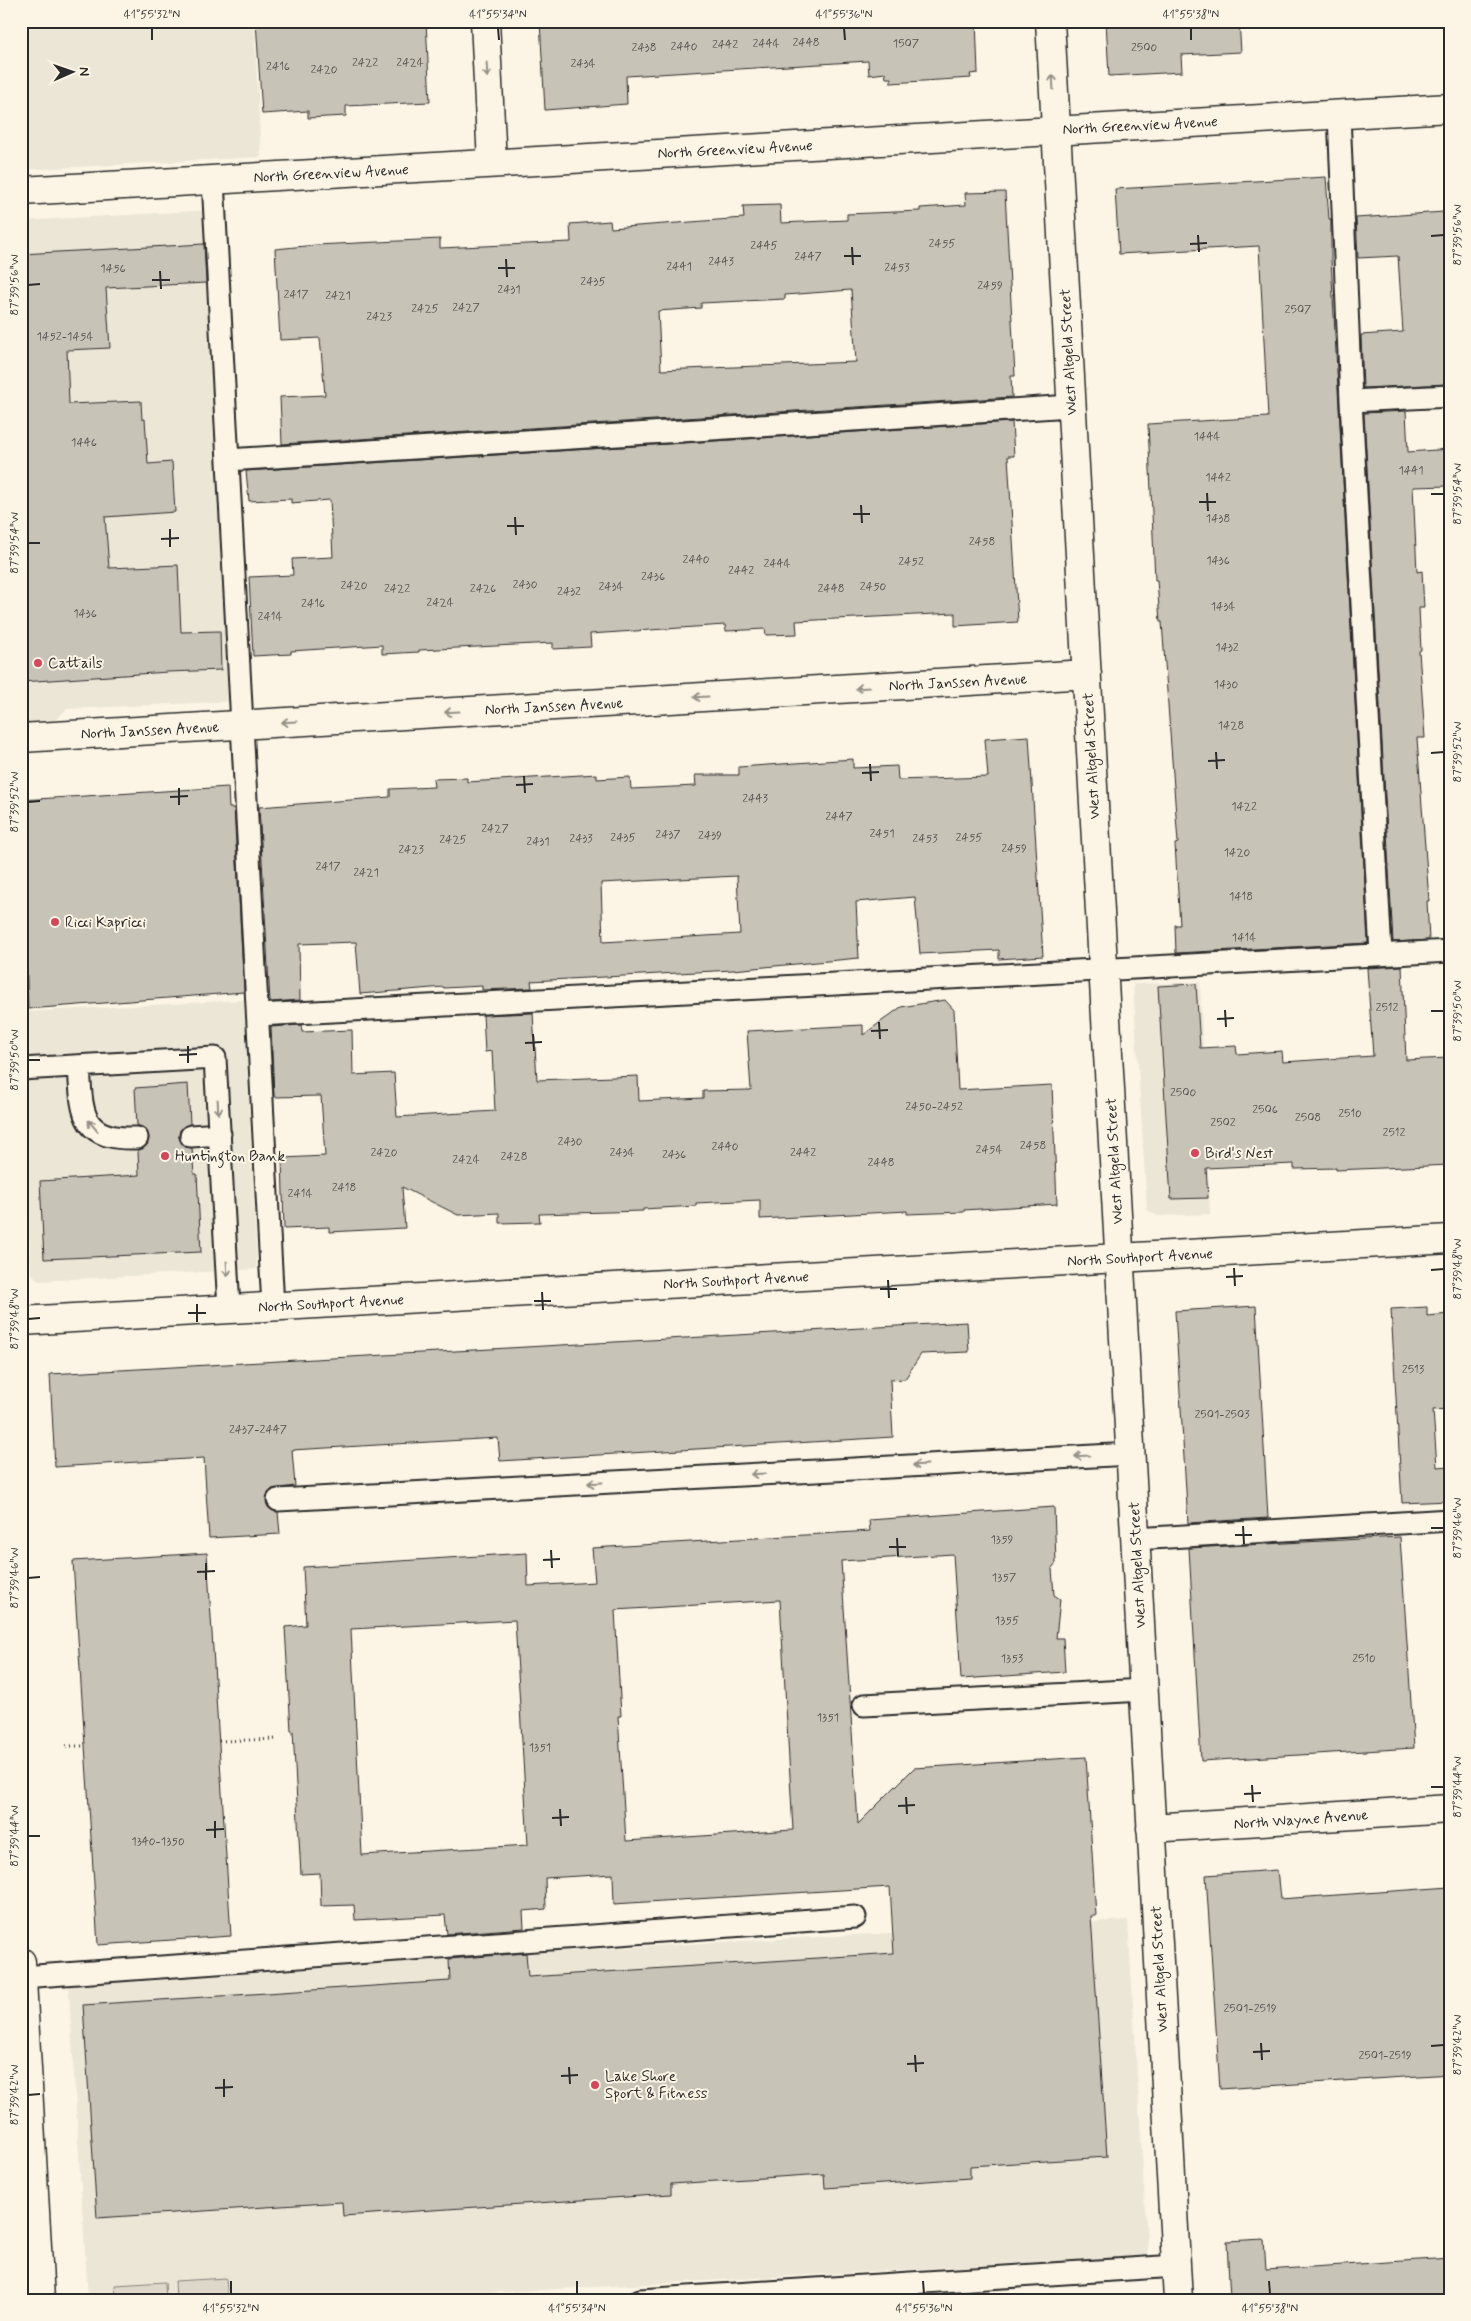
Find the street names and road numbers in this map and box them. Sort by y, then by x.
street label: North Greenview Avenue [1062,112,1218,140]
street label: North Greenview Avenue [657,136,813,164]
street label: North Greenview Avenue [253,160,409,188]
street label: West Altgeld Street [1056,288,1083,416]
street label: North Janssen Avenue [888,669,1028,697]
street label: West Altgeld Street [1079,692,1106,820]
street label: North Janssen Avenue [484,693,624,721]
street label: North Janssen Avenue [80,717,220,745]
street label: West Altgeld Street [1102,1097,1129,1225]
street label: North Southport Avenue [1066,1244,1214,1272]
street label: North Southport Avenue [662,1267,810,1295]
street label: North Southport Avenue [257,1290,405,1318]
street label: West Altgeld Street [1125,1501,1152,1629]
street label: North Wayne Avenue [1233,1805,1369,1835]
street label: West Altgeld Street [1147,1905,1174,2033]

